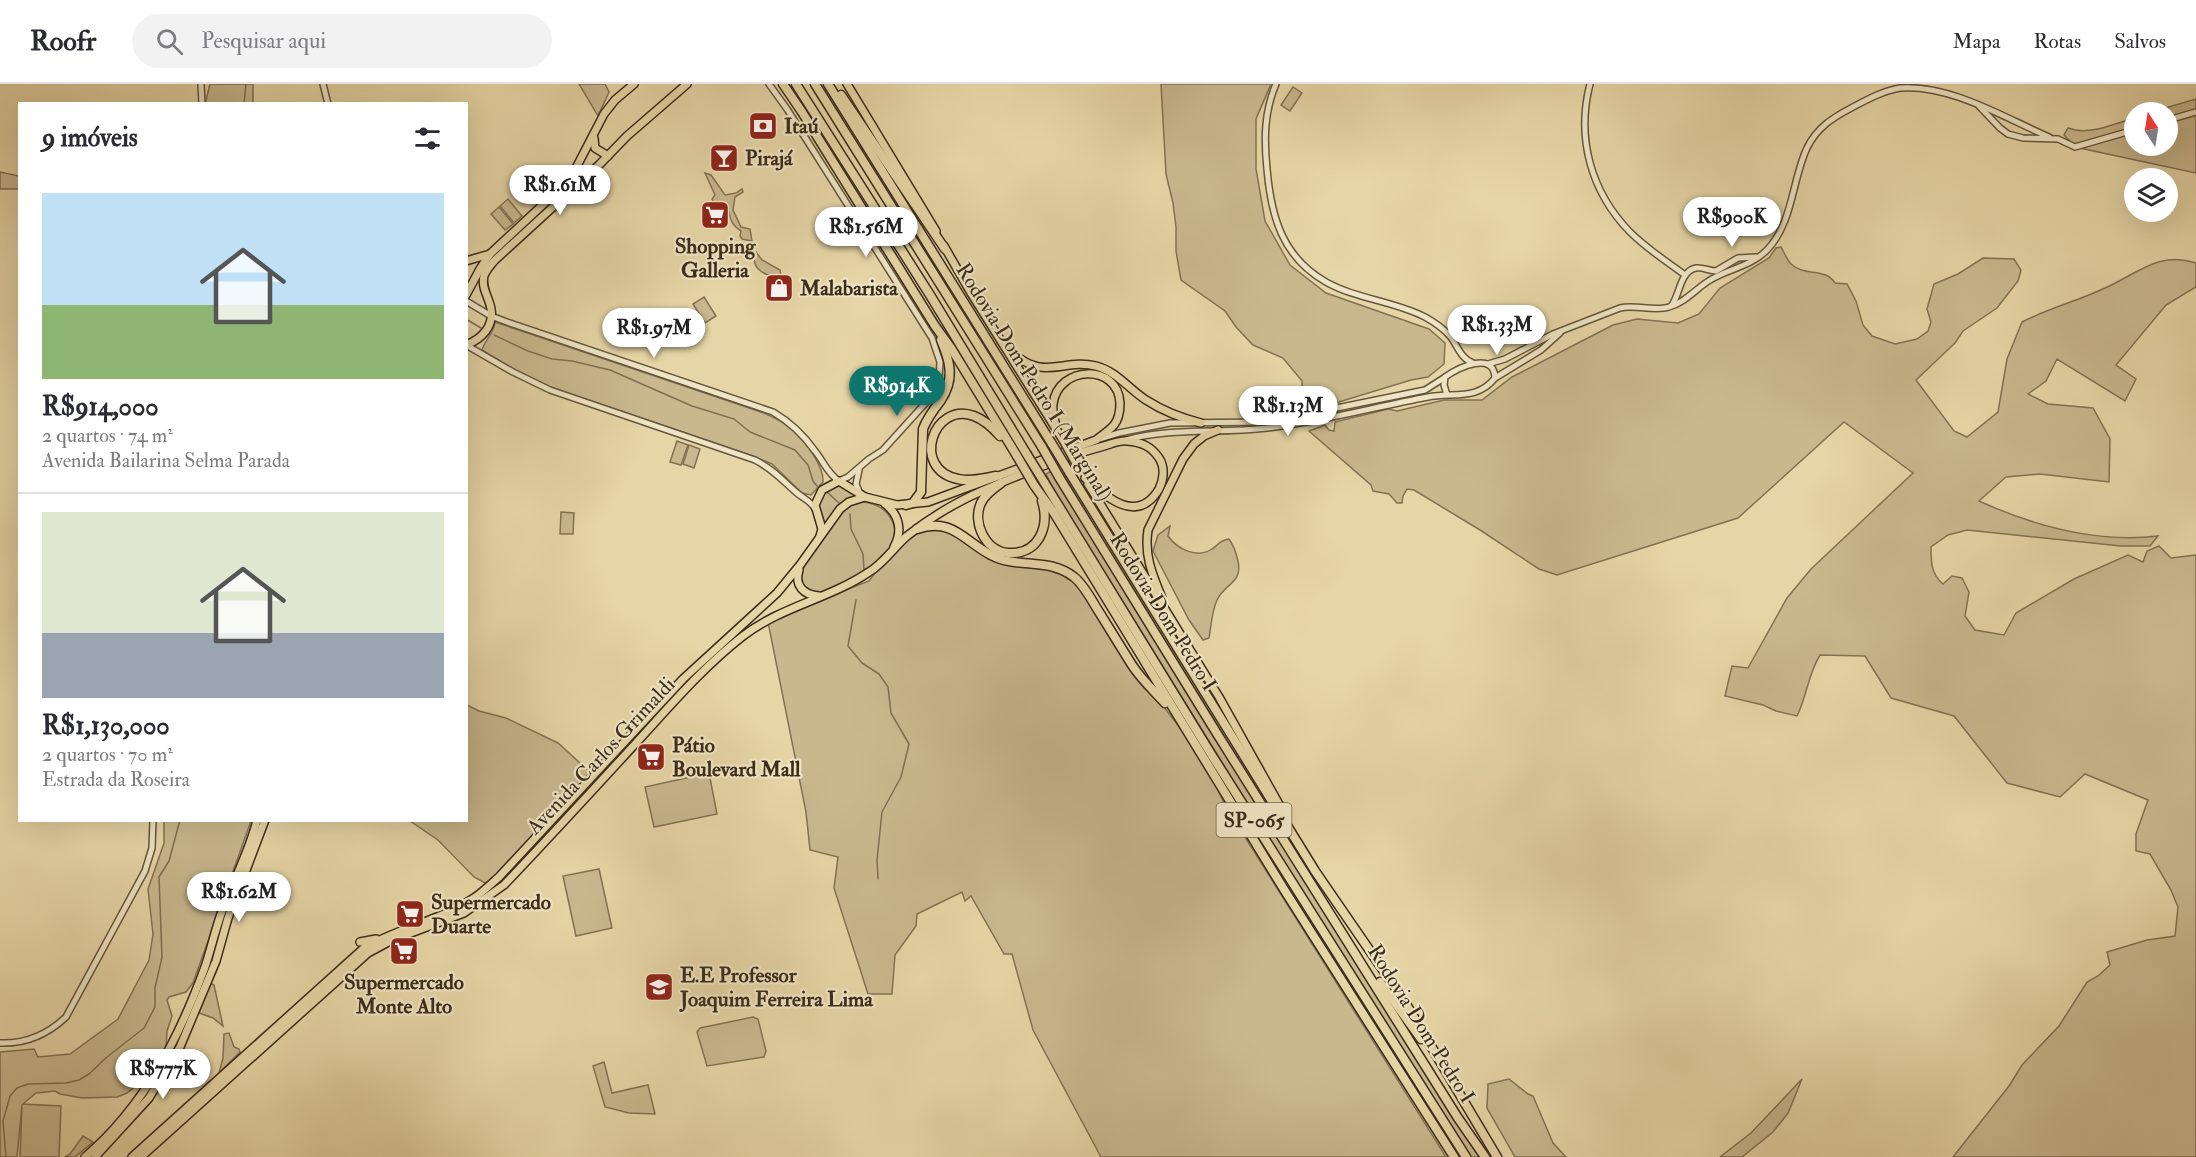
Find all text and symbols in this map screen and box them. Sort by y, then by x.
search box [132,14,552,68]
text: Roofr [30,24,96,59]
icon: search [153,25,186,58]
text: Pesquisar aqui [201,27,326,55]
text: Mapa [1953,28,2001,55]
text: Rotas [2034,28,2081,55]
text: Salvos [2114,28,2166,55]
north arrow [2124,102,2178,156]
map controls [2124,102,2178,222]
bank icon: Itaú [747,110,779,142]
place label: Itaú [784,113,819,140]
text: 9 imóveis [42,122,138,154]
icon: filters [411,122,444,155]
bar icon: Pirajá [708,142,740,174]
place label: Pirajá [745,145,794,172]
pin: R$1.61M [505,165,615,216]
button: layers [2124,168,2178,222]
text: R$1.61M [523,172,597,197]
pin: R$900K [1683,197,1781,248]
supermarket icon: Shopping Galleria [699,199,731,231]
text: R$900K [1697,204,1767,229]
pin: R$1.56M [811,207,921,258]
text: R$1.56M [829,214,903,239]
icon: home [189,232,297,340]
place label: Shopping Galleria [675,233,756,284]
street label: Rodovia Dom Pedro I (Marginal) [950,258,1118,506]
shop icon: Malabarista [763,272,795,304]
place label: Malabarista [799,275,899,302]
pin: R$1.33M [1442,305,1552,356]
pin: R$1.97M [599,308,709,359]
text: R$1.33M [1461,312,1533,337]
text: R$1.97M [616,315,692,340]
pin: R$914K [848,366,946,417]
text: R$914K [863,373,931,398]
pin: R$1.13M [1233,386,1343,437]
text: R$914,000 [42,391,159,423]
text: R$1.13M [1253,393,1323,418]
text: 2 quartos · 74 m² [42,423,173,448]
text: Avenida Bailarina Selma Parada [42,448,290,473]
street label: Rodovia Dom Pedro I [1103,527,1223,697]
icon: home [189,551,297,659]
street label: Avenida Carlos Grimaldi [520,671,681,841]
text: R$1,130,000 [42,710,170,742]
place label: Pátio Boulevard Mall [672,732,801,783]
supermarket icon: Pátio Boulevard Mall [635,741,667,773]
text: 2 quartos · 70 m² [42,742,173,767]
text: Estrada da Roseira [42,767,190,792]
road number: SP-065 [1216,803,1292,837]
pin: R$1.62M [184,872,294,923]
text: R$1.62M [201,879,277,904]
place label: Supermercado Duarte [431,889,551,940]
supermarket icon: Supermercado Duarte [394,898,426,930]
supermarket icon: Supermercado Monte Alto [388,935,420,967]
street label: Rodovia Dom Pedro I [1361,939,1481,1109]
place label: E.E Professor Joaquim Ferreira Lima [679,962,874,1013]
place label: Supermercado Monte Alto [344,969,464,1020]
school or university icon: E.E Professor Joaquim Ferreira Lima [643,971,675,1003]
pin: R$777K [114,1049,212,1100]
text: R$777K [129,1056,197,1081]

